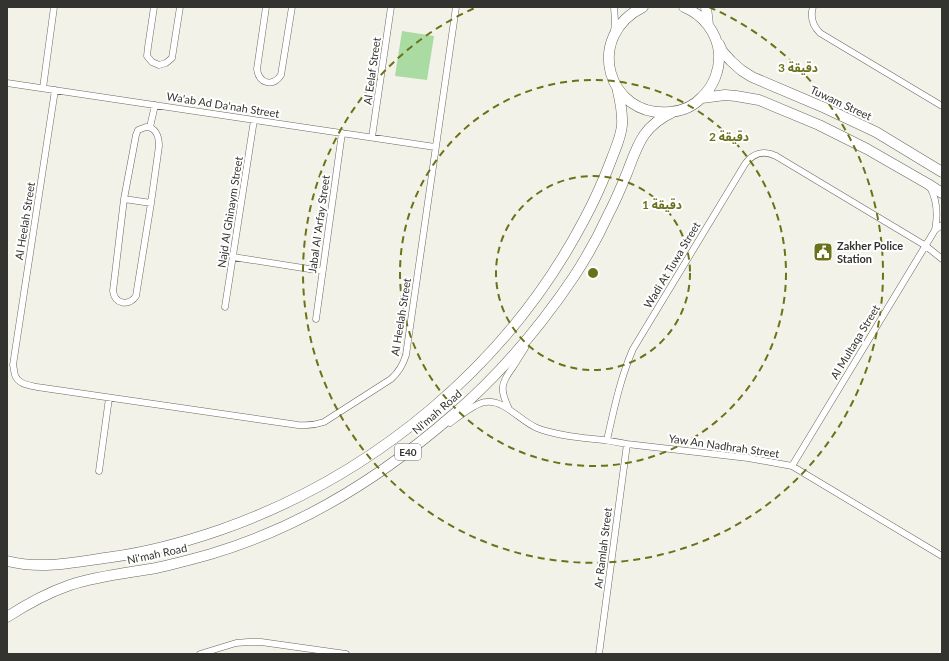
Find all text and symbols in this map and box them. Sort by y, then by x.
street label: Al Eelaf Street [360,36,383,106]
text: 3 دقيقة [778,60,818,75]
street label: Tuwam Street [808,83,874,122]
street label: Wa'ab Ad Da'nah Street [166,89,280,120]
text: 2 دقيقة [709,129,749,144]
street label: Najd Al Ghinaym Street [214,155,245,269]
street label: Jabal Al 'Arfay Street [305,174,332,274]
street label: Al Heelah Street [12,181,37,261]
text: 1 دقيقة [642,197,682,212]
street label: Wadi At Tuwa Street [641,219,702,310]
place label: Zakher Police Station [837,239,903,265]
public building icon: Zakher Police Station [812,241,834,263]
centre of rings [586,266,600,280]
street label: Al Heelah Street [388,277,413,357]
street label: Al Multaqa Street [827,302,882,381]
street label: Ni'mah Road [409,387,464,437]
street label: Yaw An Nadhrah Street [668,431,780,460]
road number: E40 [395,444,421,460]
street label: Ar Ramlah Street [591,507,614,589]
street label: Ni'mah Road [126,541,188,566]

